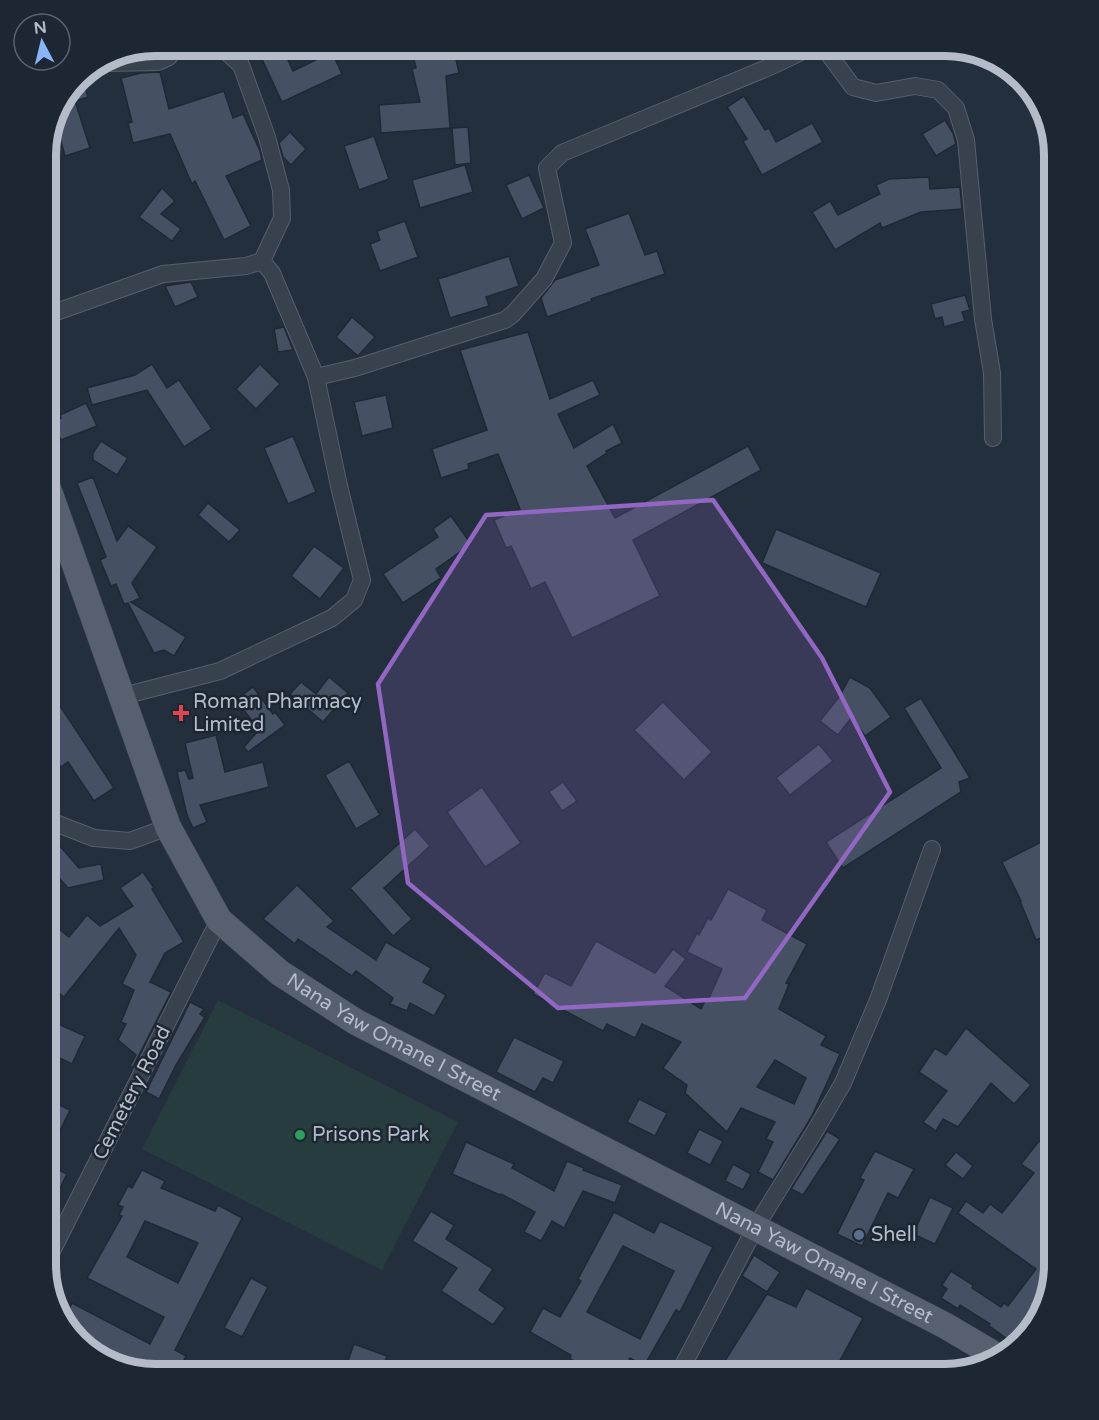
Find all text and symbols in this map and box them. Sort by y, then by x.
north arrow [12,12,72,72]
text: N [33,17,48,39]
place label: Roman Pharmacy Limited [193,690,362,737]
marker: Roman Pharmacy Limited [174,706,188,720]
street label: Nana Yaw Omane I Street [282,968,505,1107]
street label: Cemetery Road [88,1022,176,1164]
place label: Prisons Park [312,1123,429,1147]
marker: Prisons Park [293,1128,307,1142]
street label: Nana Yaw Omane I Street [711,1197,937,1329]
place label: Shell [871,1223,917,1247]
marker: Shell [852,1228,866,1242]

